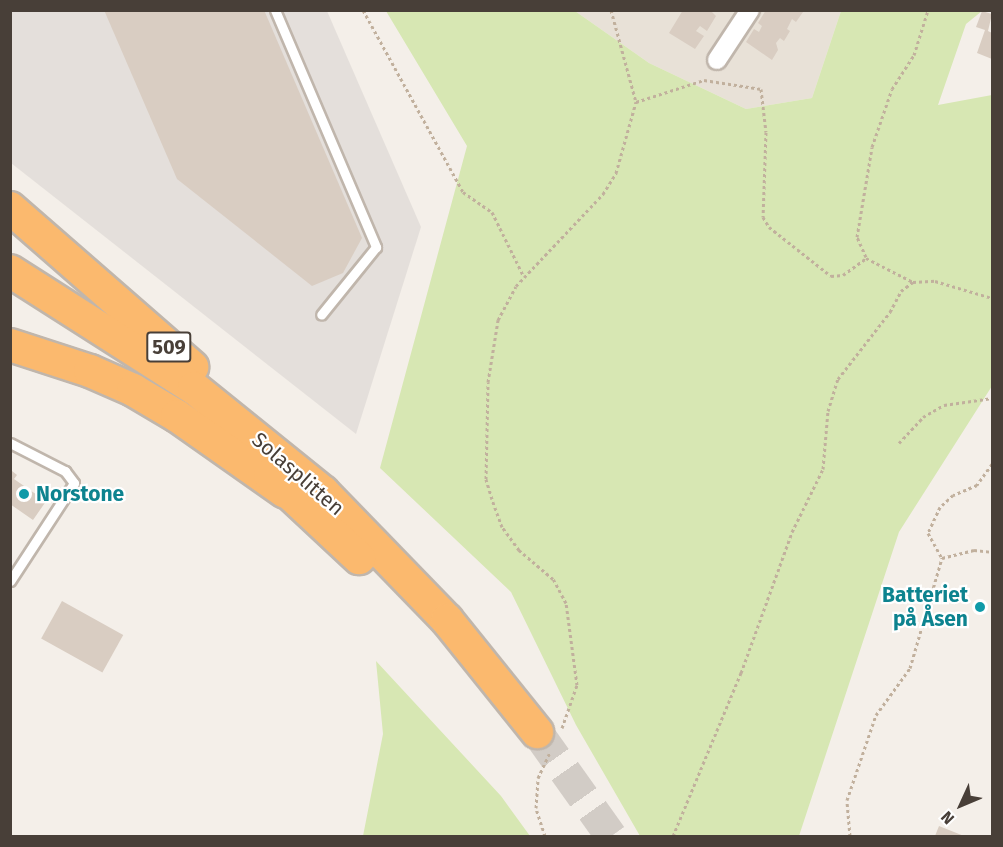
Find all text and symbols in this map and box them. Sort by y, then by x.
road number: 509 [145,330,193,364]
street label: Solasplitten [247,427,349,521]
place label: Norstone [36,481,124,507]
marker: Norstone [17,487,31,501]
place label: Batteriet på Åsen [882,582,968,632]
marker: Batteriet på Åsen [973,600,987,614]
north arrow [931,775,991,835]
text: N [937,807,958,828]

